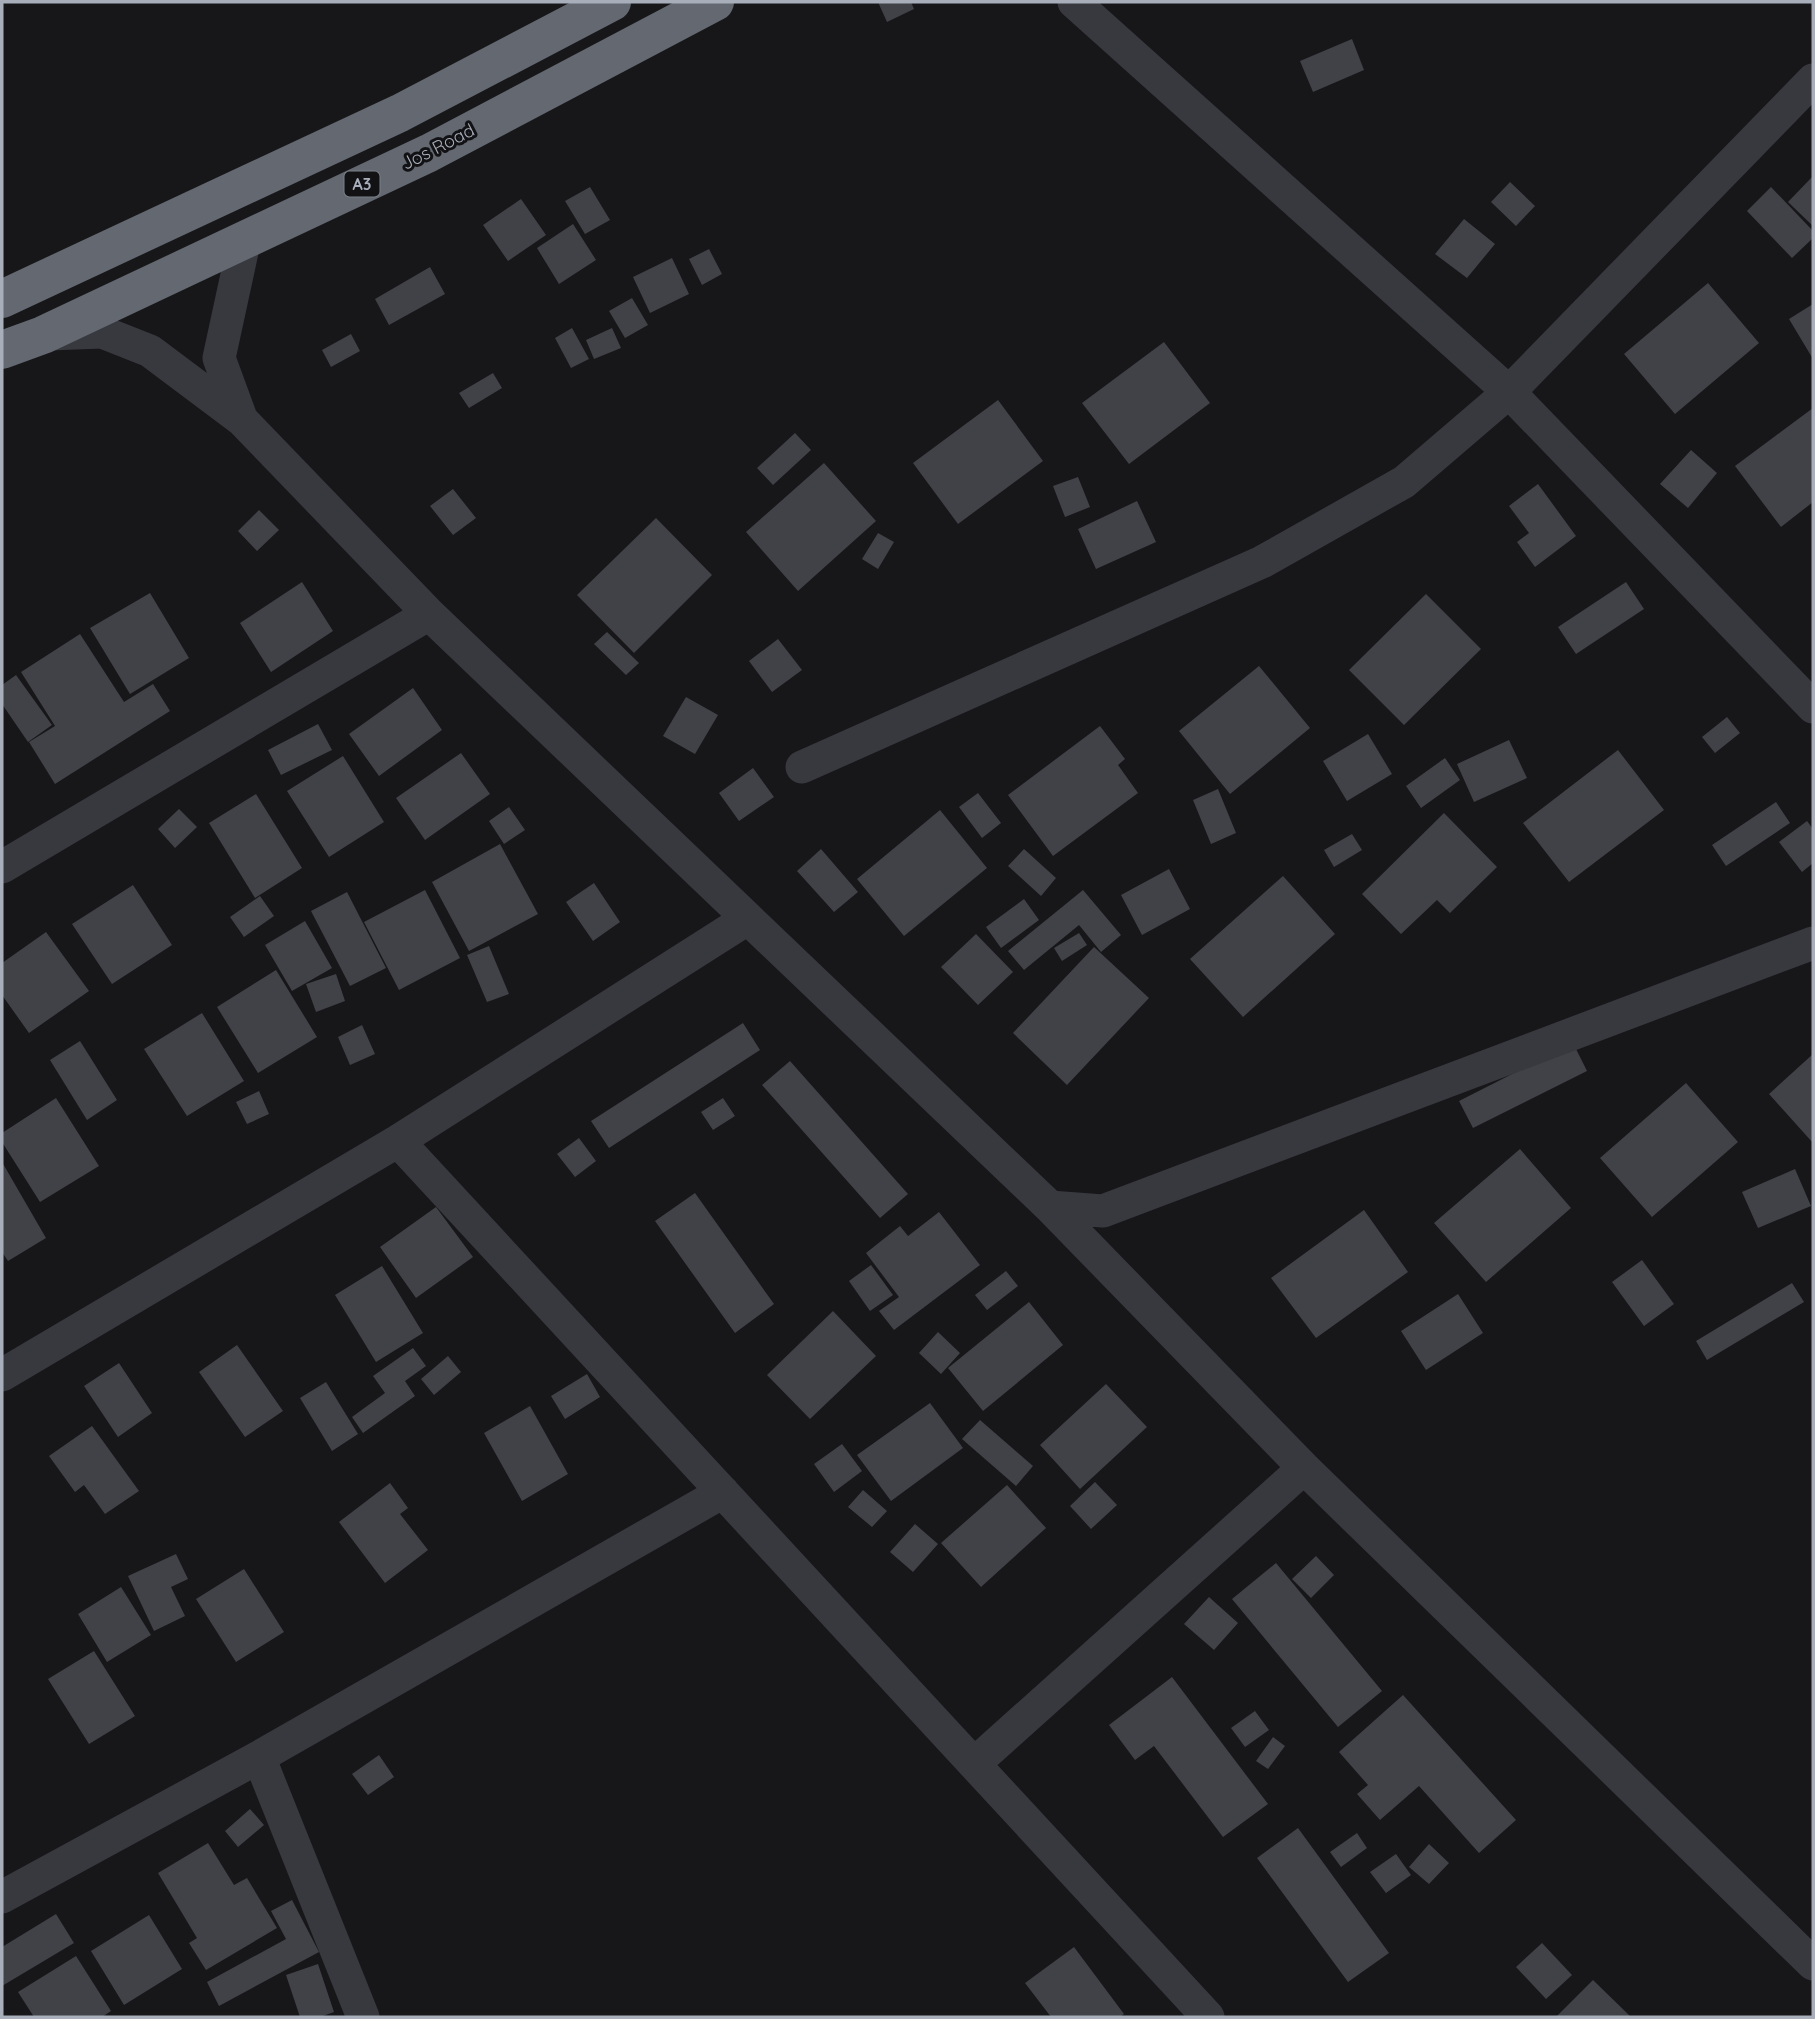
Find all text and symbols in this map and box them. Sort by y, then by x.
street label: Jos Road [397,118,478,175]
road number: A3 [344,172,380,196]

